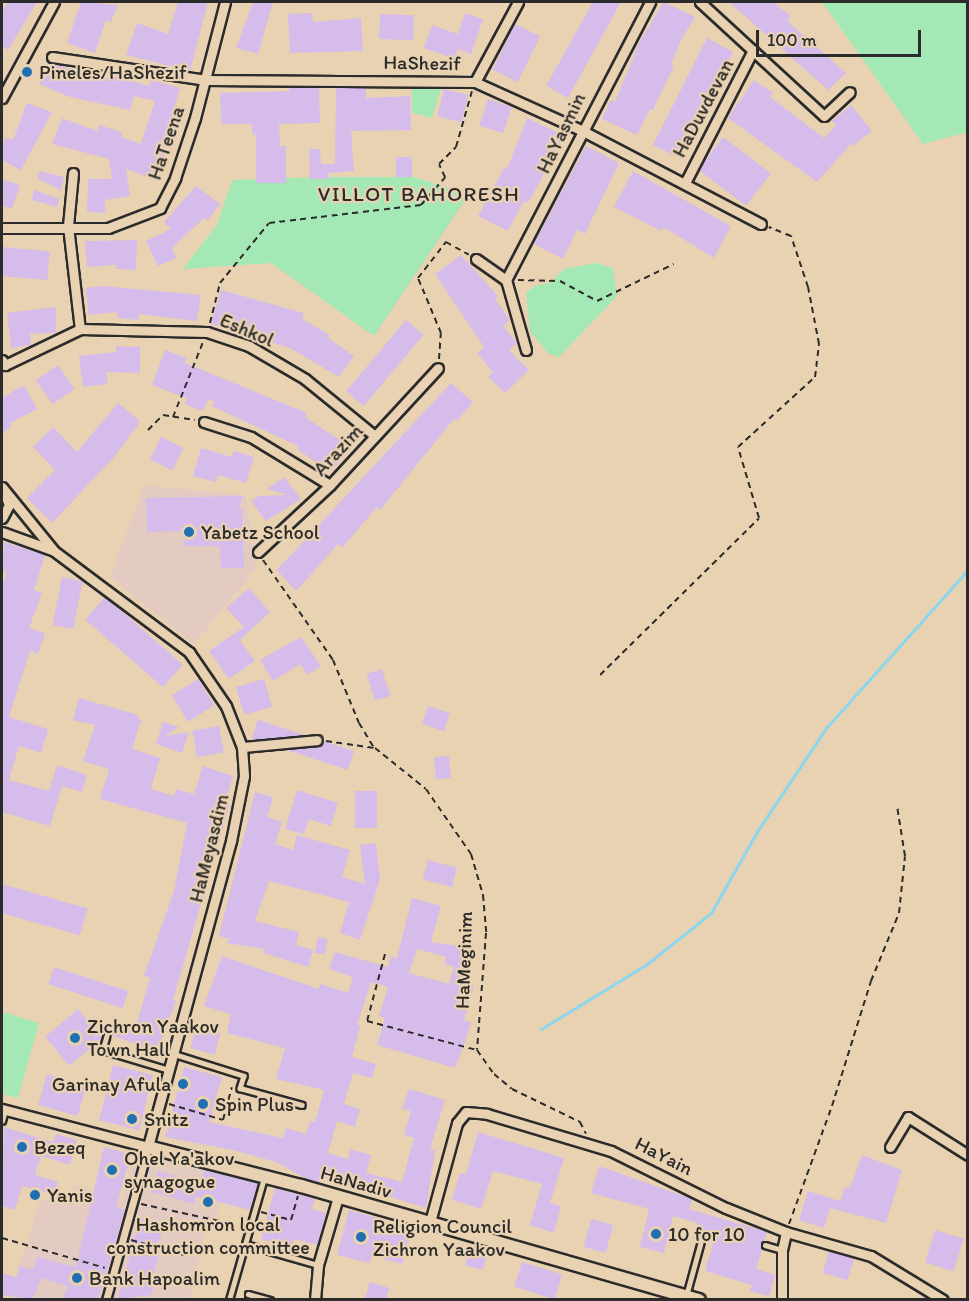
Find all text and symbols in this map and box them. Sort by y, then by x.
scale bar [759,18,924,56]
text: 100 m [767,29,817,51]
street label: HaShezif [383,50,461,76]
street label: HaDuvdevan [667,55,739,161]
place label: Pineles/HaShezif [39,60,187,84]
marker: Pineles/HaShezif [20,65,34,79]
street label: HaYasmin [531,89,591,177]
street label: HaTeena [142,103,190,183]
district label: VILLOT BAHORESH [317,181,521,207]
street label: Eshkol [216,308,278,352]
street label: Arazim [308,419,368,481]
place label: Yabetz School [201,520,319,544]
marker: Yabetz School [182,525,196,539]
street label: HaMeyasdim [184,791,234,905]
street label: HaMeginim [450,911,478,1009]
place label: Zichron Yaakov Town Hall [87,1014,217,1061]
marker: Zichron Yaakov Town Hall [68,1031,82,1045]
place label: Garinay Afula [52,1072,171,1096]
marker: Garinay Afula [176,1077,190,1091]
place label: Spin Plus [215,1092,294,1116]
marker: Spin Plus [196,1097,210,1111]
place label: Snitz [144,1107,188,1131]
marker: Snitz [125,1112,139,1126]
street label: HaYain [631,1131,697,1181]
place label: Bezeq [34,1135,85,1159]
marker: Bezeq [15,1140,29,1154]
place label: Ohel Ya'akov synagogue [124,1146,233,1193]
street label: HaNadiv [318,1160,394,1204]
marker: Ohel Ya'akov synagogue [105,1163,119,1177]
place label: Yanis [47,1183,93,1207]
marker: Yanis [28,1188,42,1202]
marker: Hashomron local construction committee [201,1195,215,1209]
place label: Hashomron local construction committee [106,1212,310,1259]
place label: Religion Council Zichron Yaakov [373,1214,512,1261]
place label: 10 for 10 [668,1222,745,1246]
marker: 10 for 10 [649,1227,663,1241]
marker: Religion Council Zichron Yaakov [354,1230,368,1244]
place label: Bank Hapoalim [89,1266,221,1290]
marker: Bank Hapoalim [70,1271,84,1285]

